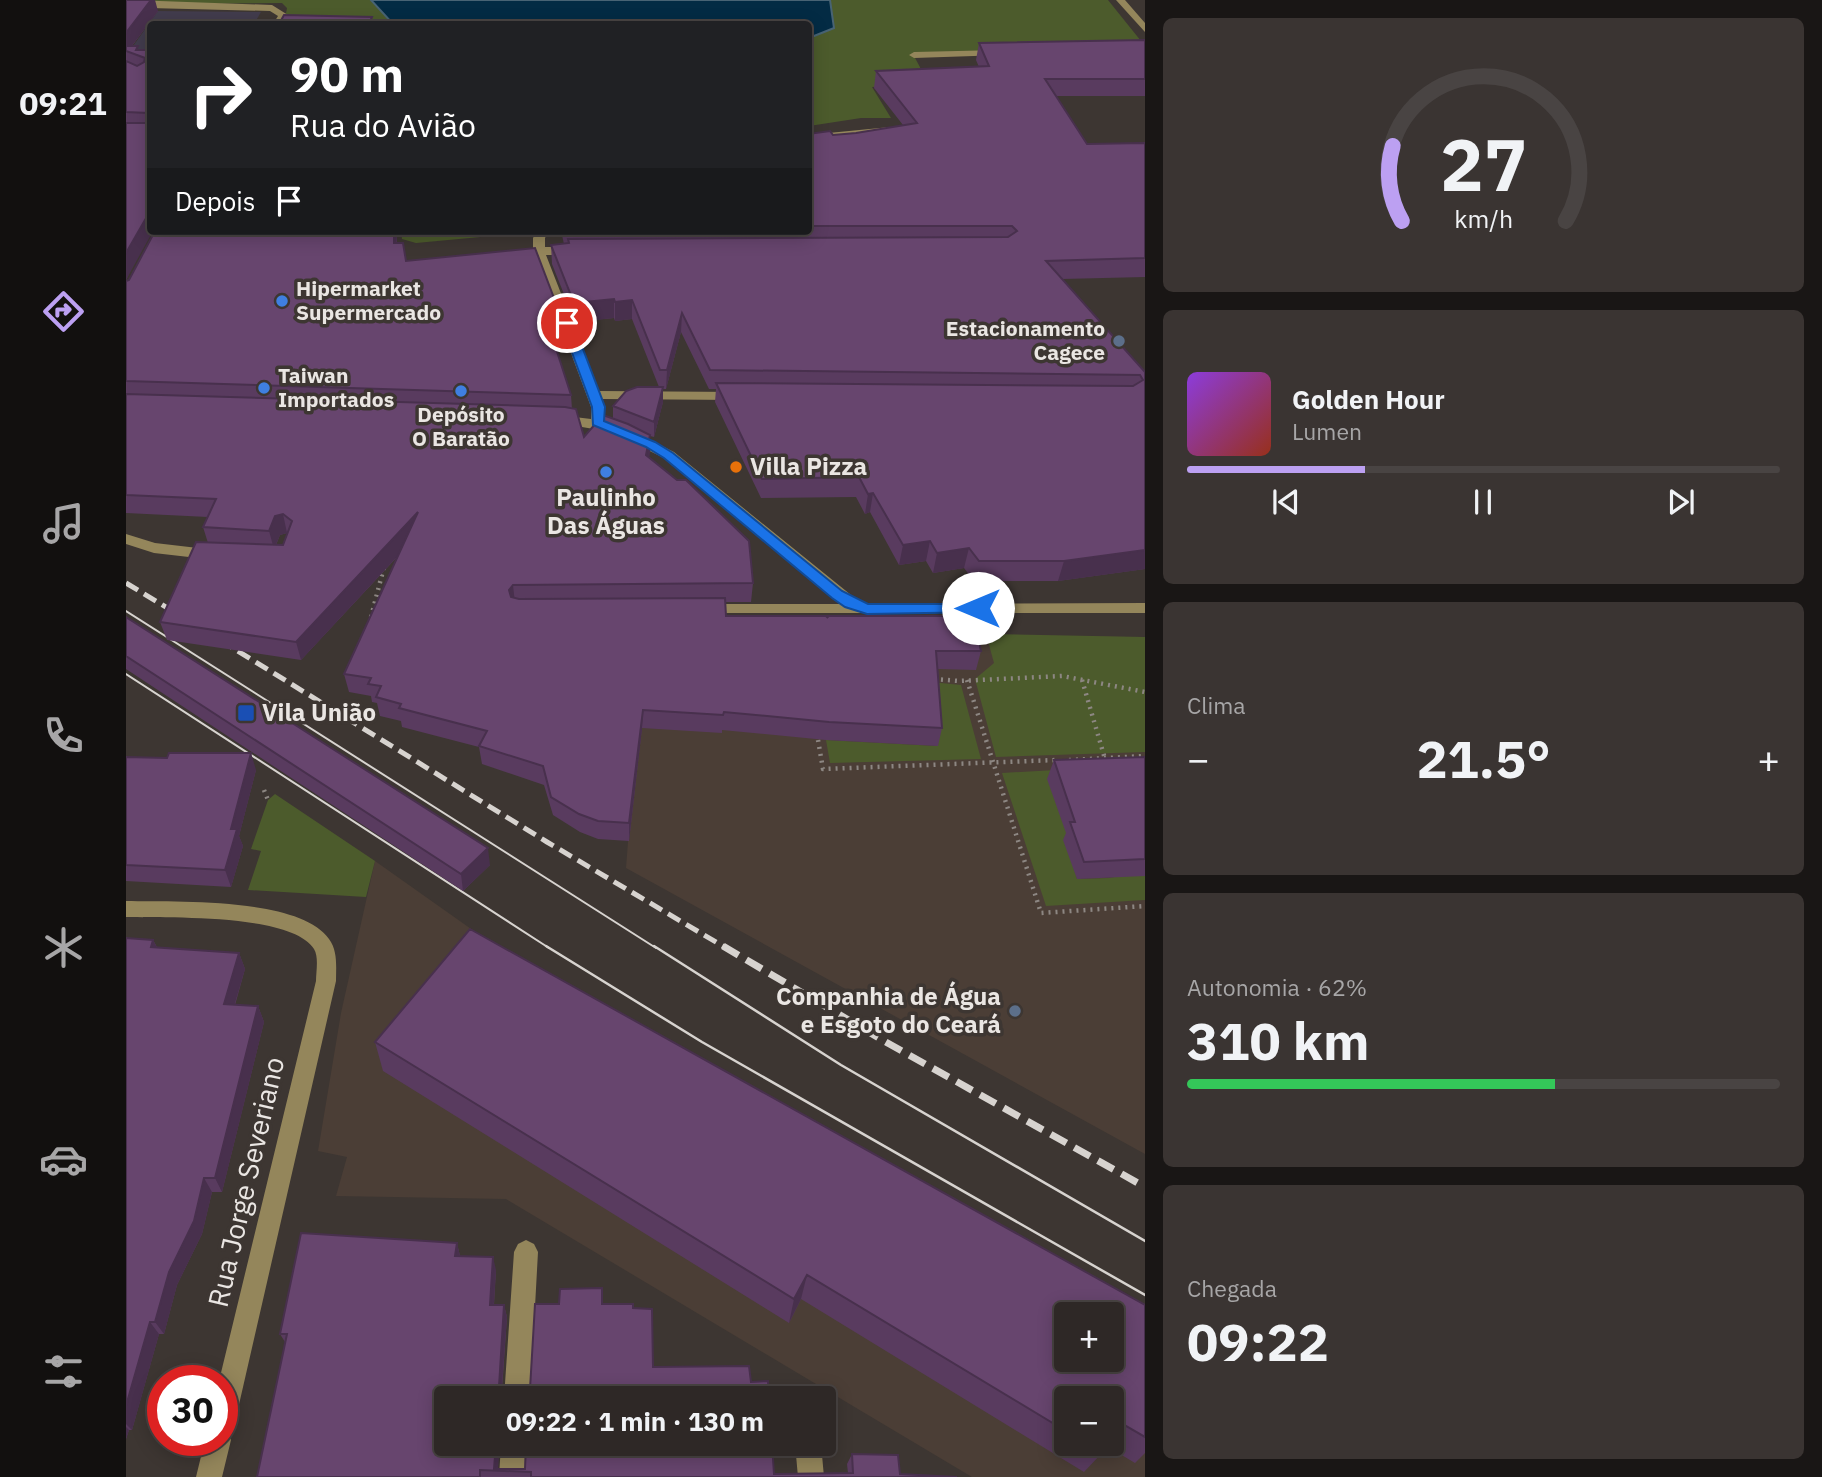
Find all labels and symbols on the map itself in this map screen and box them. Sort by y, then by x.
place label: Hipermarket Supermercado [296,274,441,326]
marker: Hipermarket Supermercado [274,293,290,309]
pin [537,293,597,353]
place label: Estacionamento Cagece [946,314,1105,366]
marker: Estacionamento Cagece [1111,333,1127,349]
place label: Taiwan Importados [278,361,394,413]
marker: Taiwan Importados [256,380,272,396]
marker: Depósito O Baratão [453,383,469,399]
place label: Depósito O Baratão [412,400,510,452]
place label: Villa Pizza [750,450,867,482]
marker: Villa Pizza [728,459,744,475]
marker: Paulinho Das Águas [598,464,614,480]
place label: Paulinho Das Águas [547,481,665,541]
position arrow [941,571,1015,645]
place label: Vila União [262,696,376,728]
marker: Vila União [236,703,256,723]
place label: Companhia de Água e Esgoto do Ceará [776,980,1001,1040]
marker: Companhia de Água e Esgoto do Ceará [1007,1003,1023,1019]
street label: Rua Jorge Severiano [199,1053,292,1311]
speed limit sign: 30 [147,1365,238,1456]

